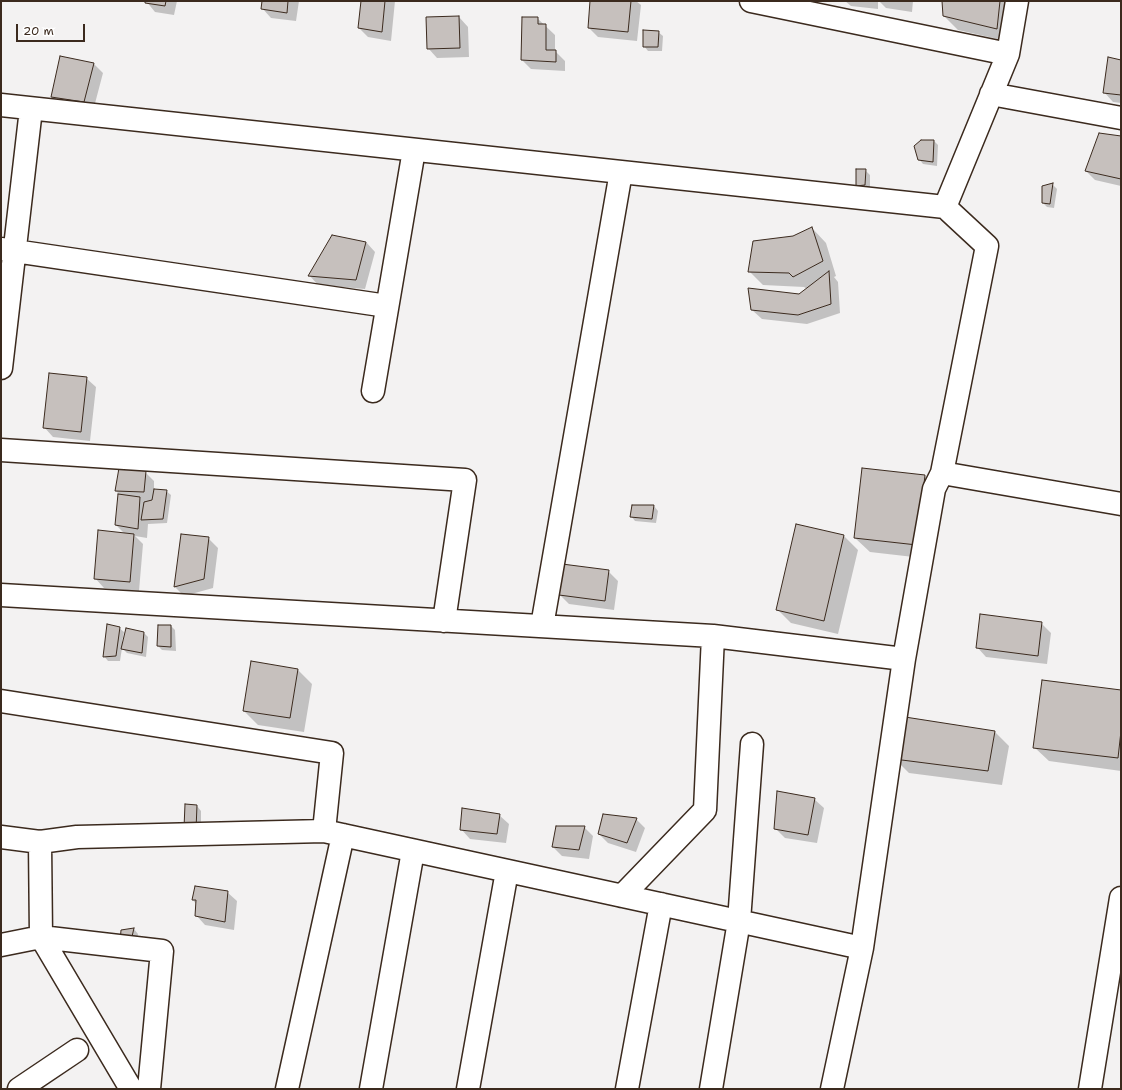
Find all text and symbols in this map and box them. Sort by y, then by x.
scale bar [18,16,87,42]
text: 20 m [23,23,54,39]

